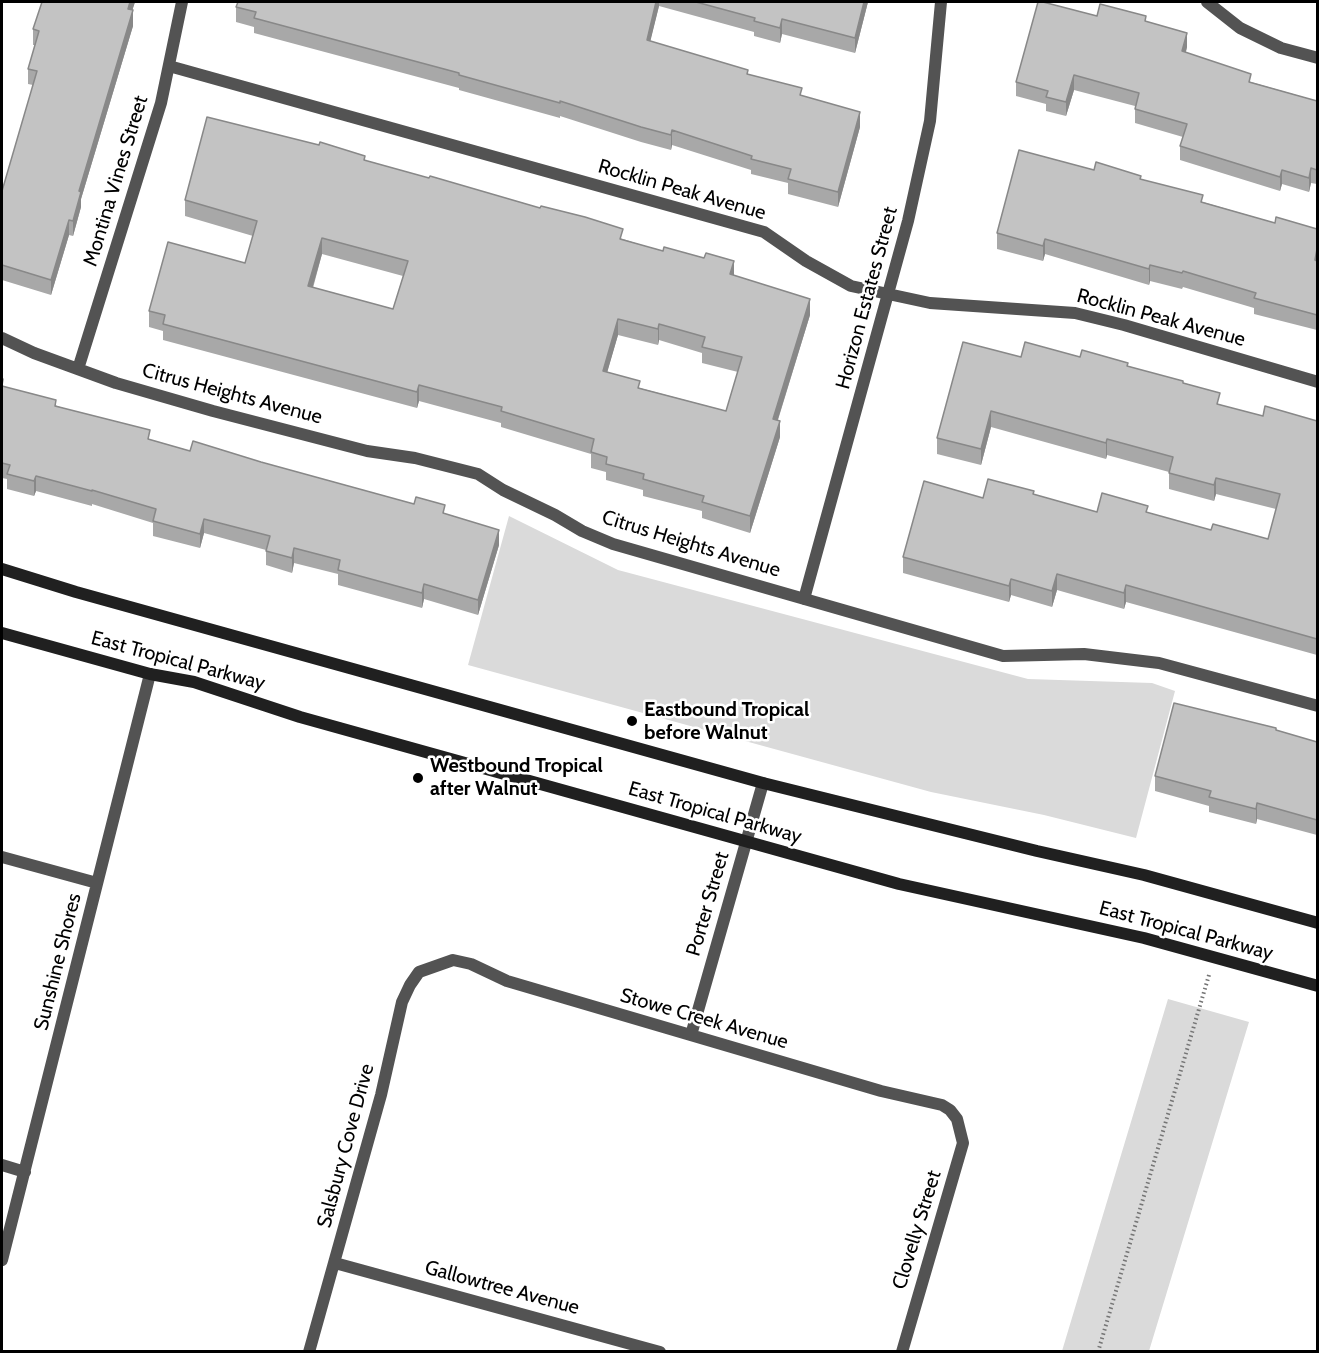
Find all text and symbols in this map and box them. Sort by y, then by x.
street label: Montina Vines Street [79,93,153,269]
street label: Rocklin Peak Avenue [595,155,769,225]
street label: Horizon Estates Street [831,204,903,392]
street label: Rocklin Peak Avenue [1074,284,1248,352]
street label: Citrus Heights Avenue [139,358,325,430]
street label: Citrus Heights Avenue [599,505,783,583]
street label: East Tropical Parkway [88,626,268,696]
place label: Eastbound Tropical before Walnut [644,698,809,745]
marker: Eastbound Tropical before Walnut [625,714,639,728]
place label: Westbound Tropical after Walnut [430,754,603,801]
marker: Westbound Tropical after Walnut [411,771,425,785]
street label: East Tropical Parkway [626,777,804,849]
street label: Porter Street [682,849,734,959]
street label: Sunshine Shores [29,891,87,1033]
street label: East Tropical Parkway [1096,896,1276,966]
street label: Stowe Creek Avenue [617,984,791,1054]
street label: Salsbury Cove Drive [313,1061,379,1231]
street label: Clovelly Street [888,1168,946,1292]
street label: Gallowtree Avenue [422,1256,582,1320]

